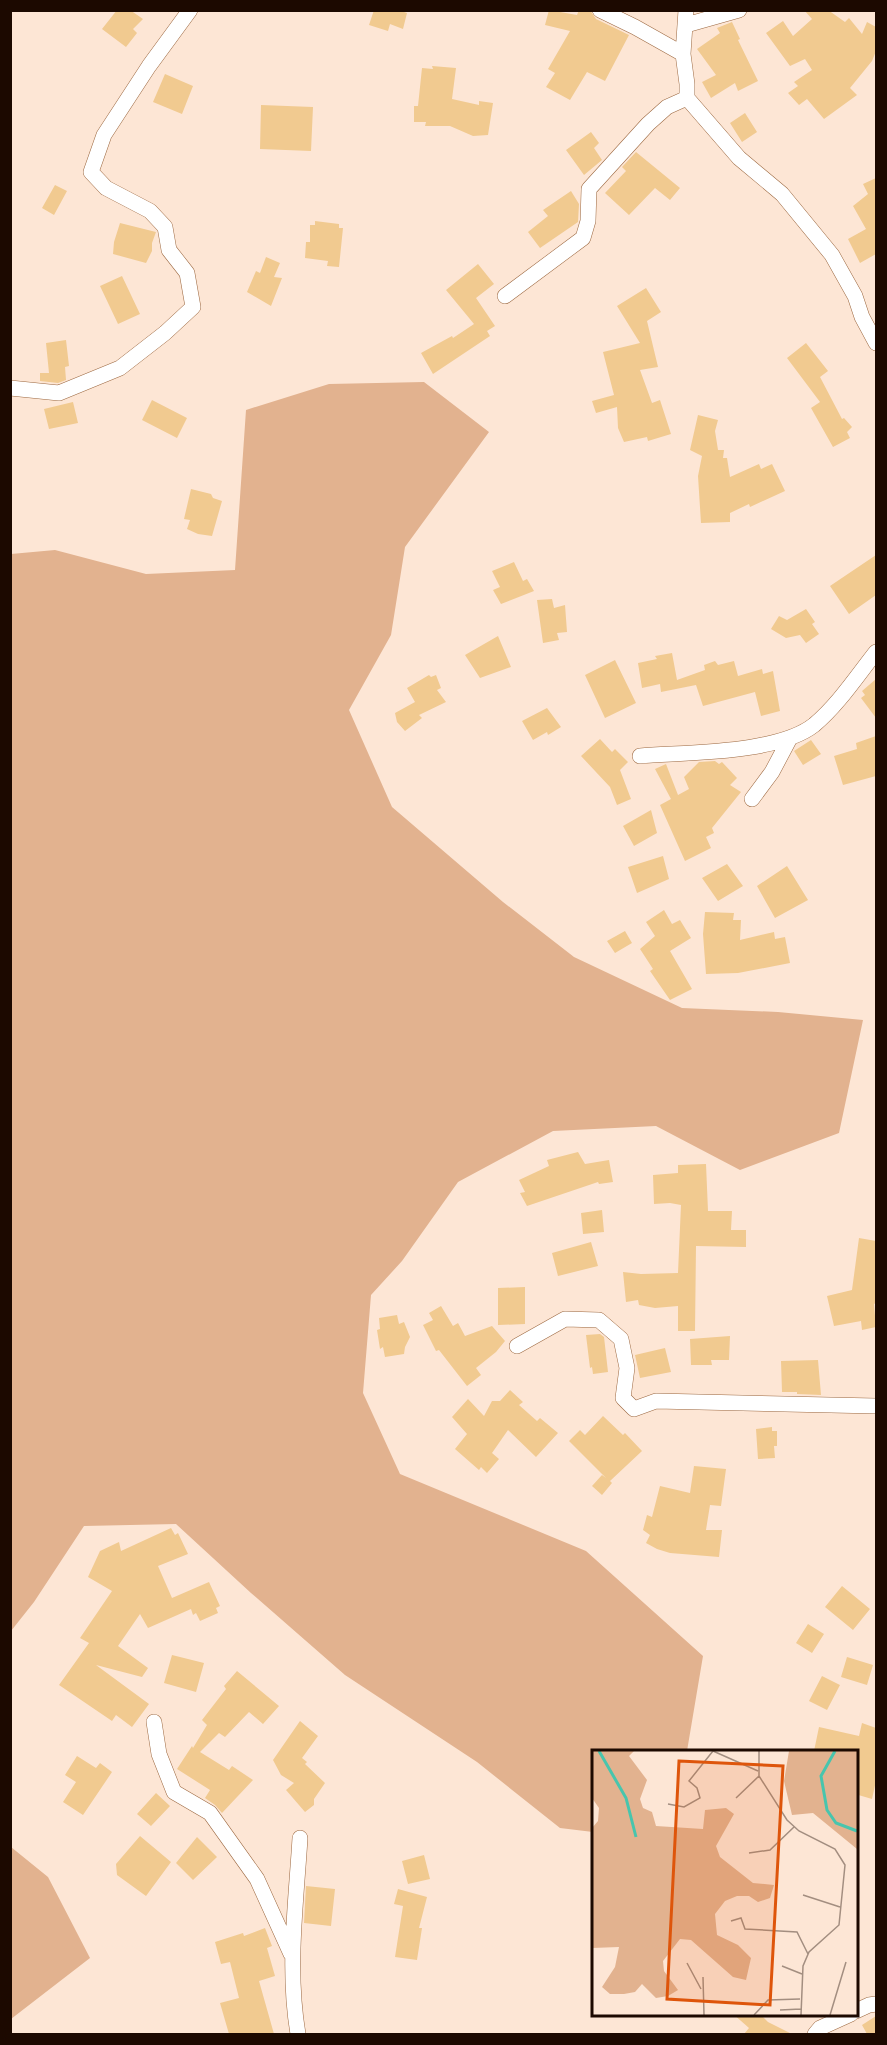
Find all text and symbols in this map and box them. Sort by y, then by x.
inset map [592,1750,857,2015]

